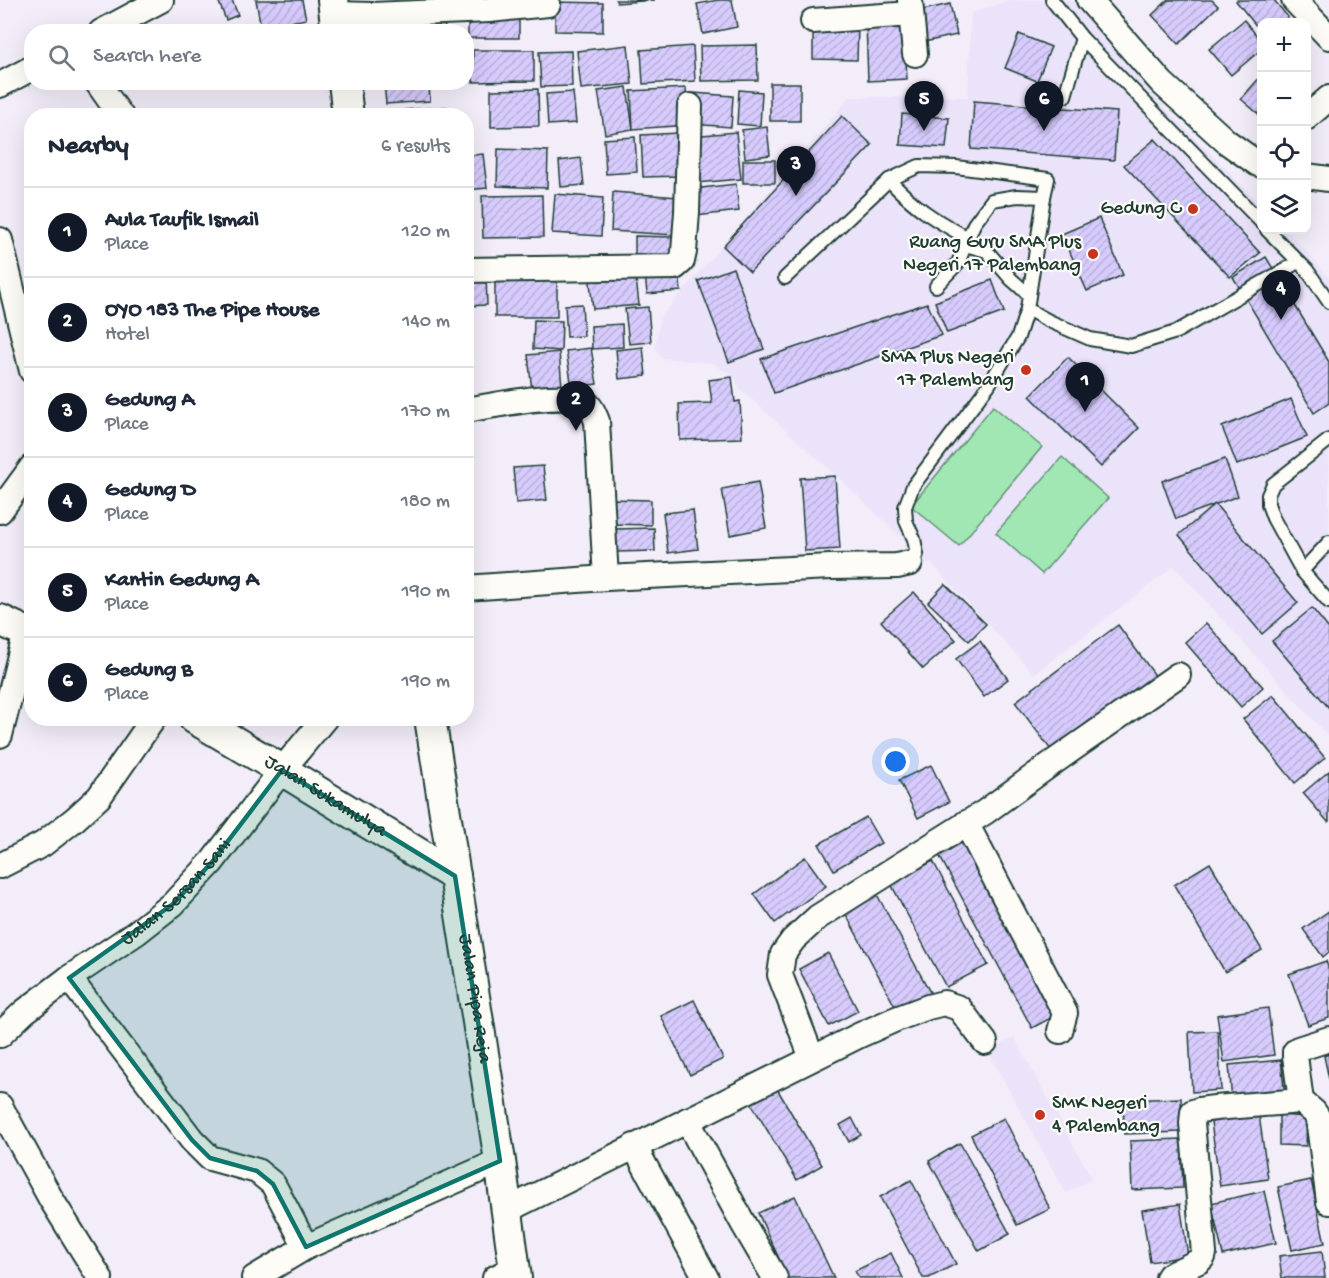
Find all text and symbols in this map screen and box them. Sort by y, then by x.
map controls [1257,18,1311,234]
button: + [1257,18,1311,72]
search box [24,24,474,90]
icon: search [45,41,78,74]
text: Search here [93,44,201,70]
button: − [1257,72,1311,126]
pin: 5 [904,82,944,131]
pin: 6 [1024,82,1064,131]
button: locate [1257,126,1311,180]
text: Nearby [48,132,129,163]
text: 6 results [381,136,450,159]
pin: 3 [776,146,816,196]
button: layers [1257,180,1311,234]
place label: Gedung C [1101,198,1182,221]
marker: Gedung C [1186,202,1200,216]
text: Aula Taufik Ismail [105,208,259,234]
text: 1 [63,221,72,244]
text: 120 m [402,221,450,244]
place label: Ruang Guru SMA Plus Negeri 17 Palembang [903,232,1082,278]
text: Place [105,234,149,257]
marker: Ruang Guru SMA Plus Negeri 17 Palembang [1086,247,1100,261]
pin: 4 [1262,270,1300,320]
text: OYO 183 The Pipe House [105,298,319,324]
text: 2 [63,311,72,334]
text: 140 m [402,311,450,334]
text: Hotel [105,324,150,347]
place label: SMA Plus Negeri 17 Palembang [881,347,1014,393]
pin: 1 [1066,362,1104,412]
marker: SMA Plus Negeri 17 Palembang [1019,363,1033,377]
pin: 2 [556,382,596,431]
text: Gedung A [105,388,195,414]
text: 3 [62,401,73,424]
text: 170 m [401,401,450,424]
text: Place [105,414,149,437]
text: Gedung D [105,478,196,504]
text: 4 [63,491,72,514]
text: 180 m [401,491,450,514]
text: Place [105,504,149,527]
text: Kantin Gedung A [105,568,259,594]
text: 5 [62,581,73,604]
text: 190 m [402,581,450,604]
text: Place [105,594,149,617]
text: Gedung B [105,658,193,684]
text: 6 [62,671,73,694]
text: 190 m [402,671,450,694]
text: Place [105,684,149,707]
your location [881,747,910,776]
street label: Jalan Sukamulya [260,751,391,843]
street label: Jalan Sersan Sani [117,834,237,951]
street label: Jalan Pipa Reja [453,932,496,1066]
place label: SMK Negeri 4 Palembang [1052,1093,1160,1139]
marker: SMK Negeri 4 Palembang [1033,1108,1047,1122]

